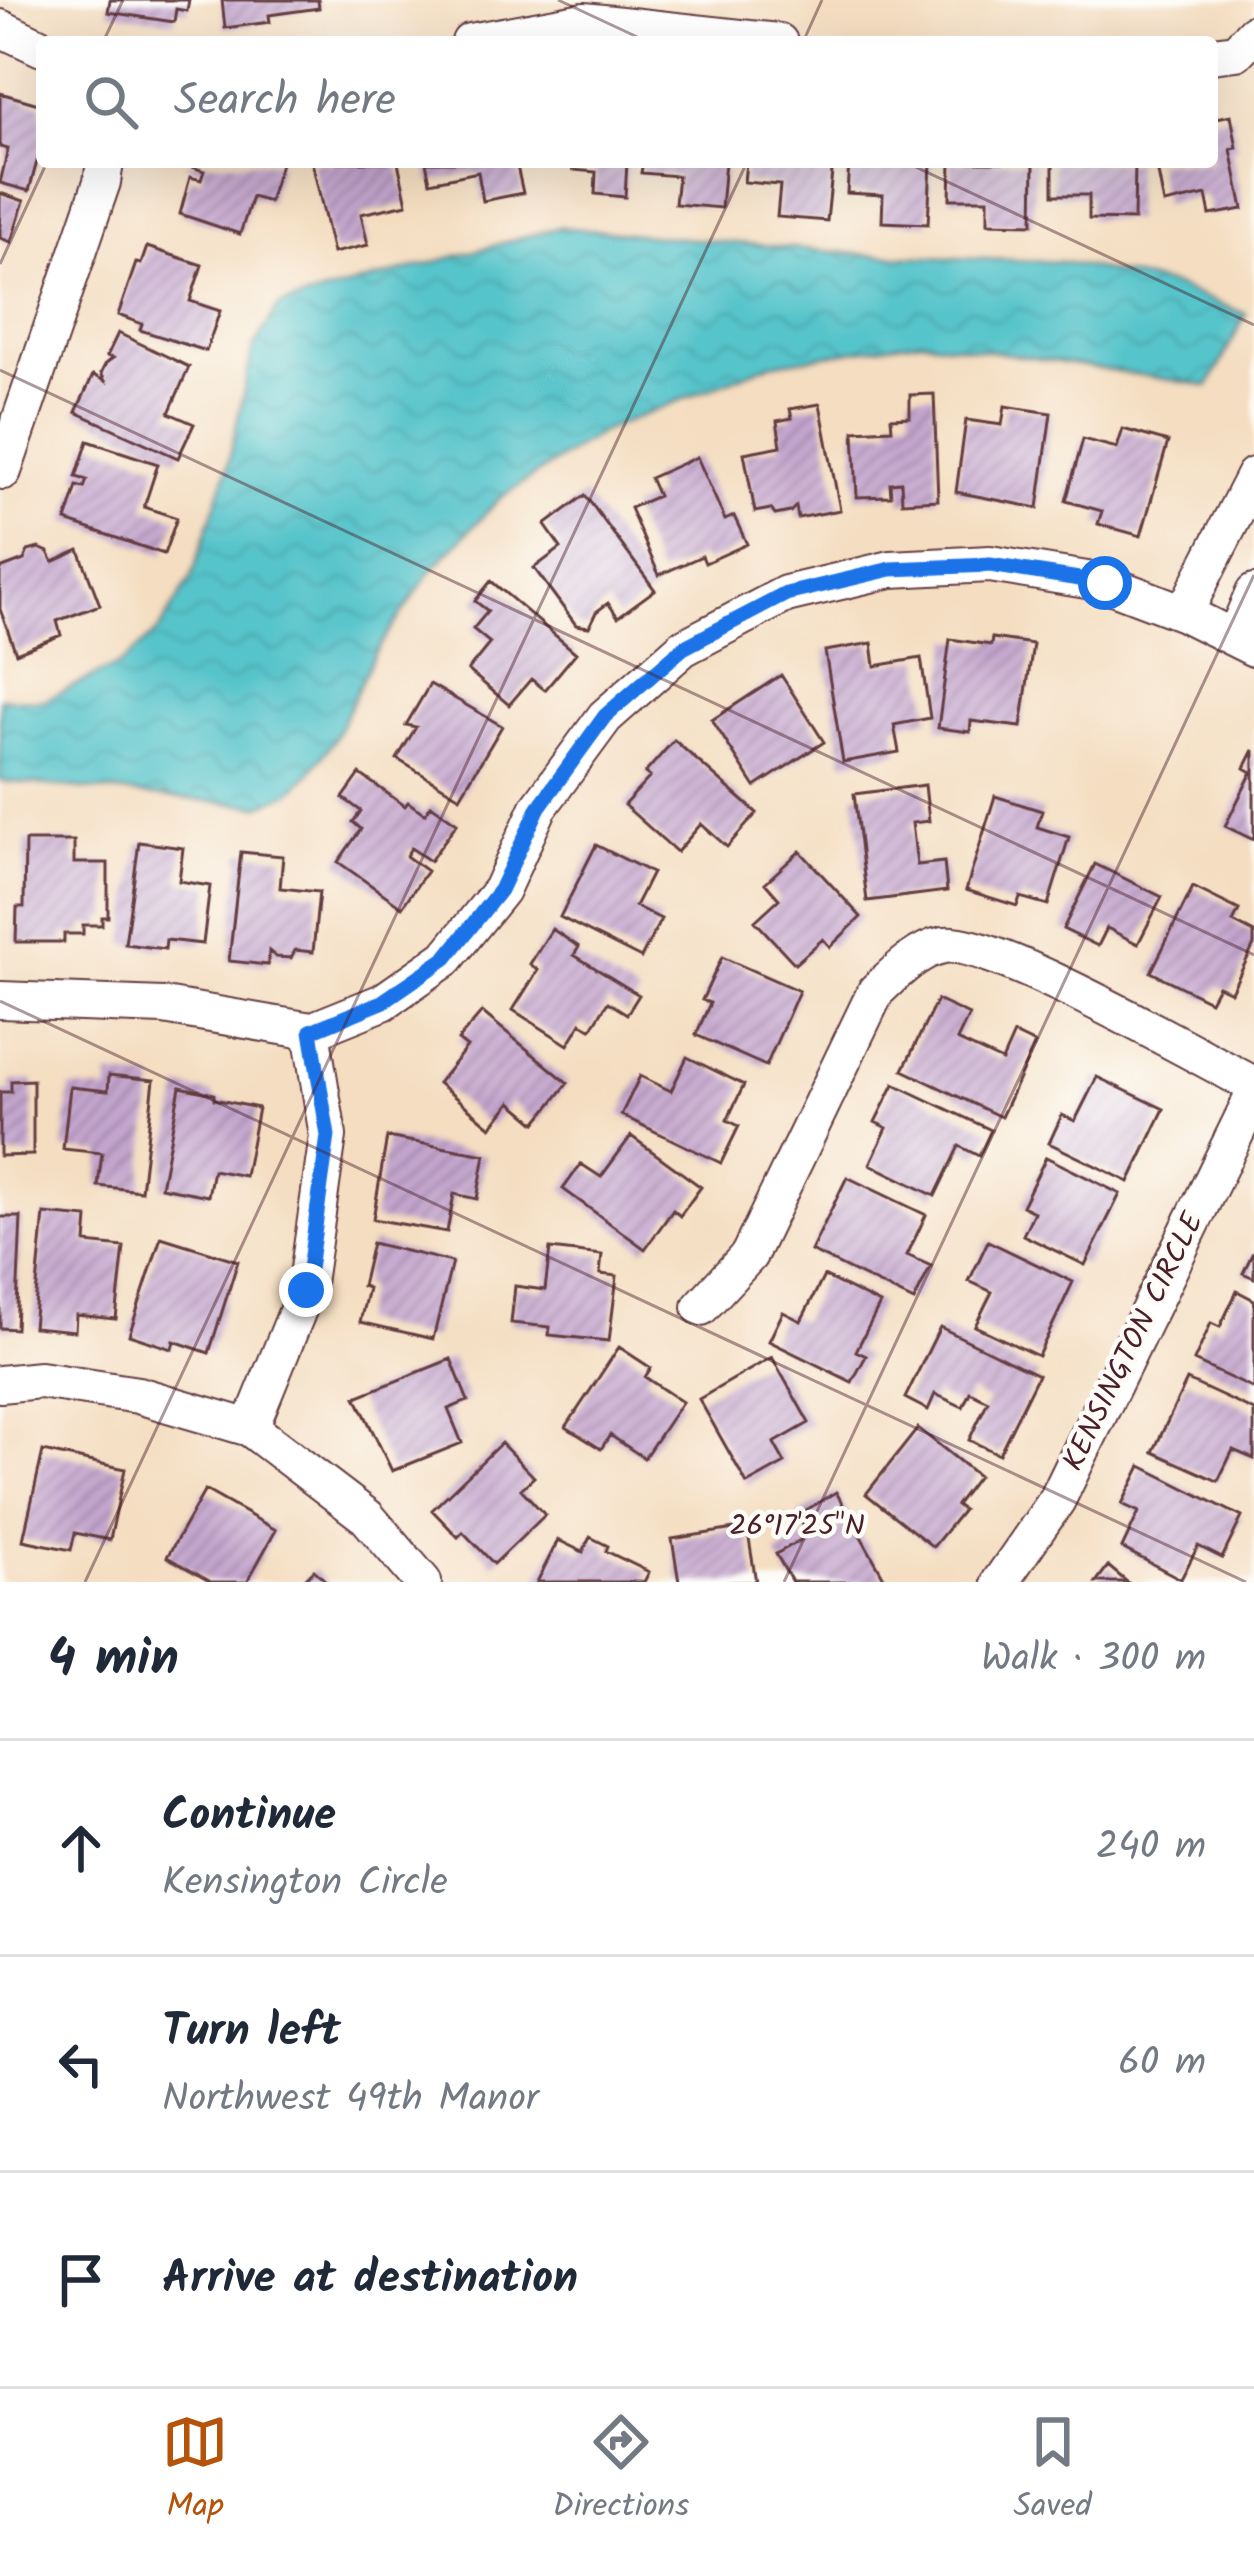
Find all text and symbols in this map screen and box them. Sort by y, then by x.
search box [36,36,1218,168]
text: Search here [174,66,396,138]
icon: search [78,69,144,135]
route start [1078,556,1132,610]
street label: KENSINGTON CIRCLE [1050,1203,1218,1480]
route end [279,1263,333,1317]
text: 26°17'25"N [729,1503,865,1551]
text: 4 min [48,1620,179,1701]
text: Walk · 300 m [981,1629,1206,1691]
text: Continue [162,1781,336,1853]
icon: ahead [48,1815,114,1881]
text: 240 m [1096,1817,1206,1879]
text: Kensington Circle [162,1853,448,1915]
text: Turn left [162,1997,341,2069]
icon: left [48,2031,114,2097]
text: 60 m [1118,2033,1206,2095]
text: Northwest 49th Manor [162,2069,539,2131]
text: Arrive at destination [162,2244,578,2316]
icon: arrive [48,2247,114,2313]
tab: Map [162,2409,228,2534]
tab: Directions [552,2409,689,2534]
tab: Saved [1014,2409,1092,2534]

